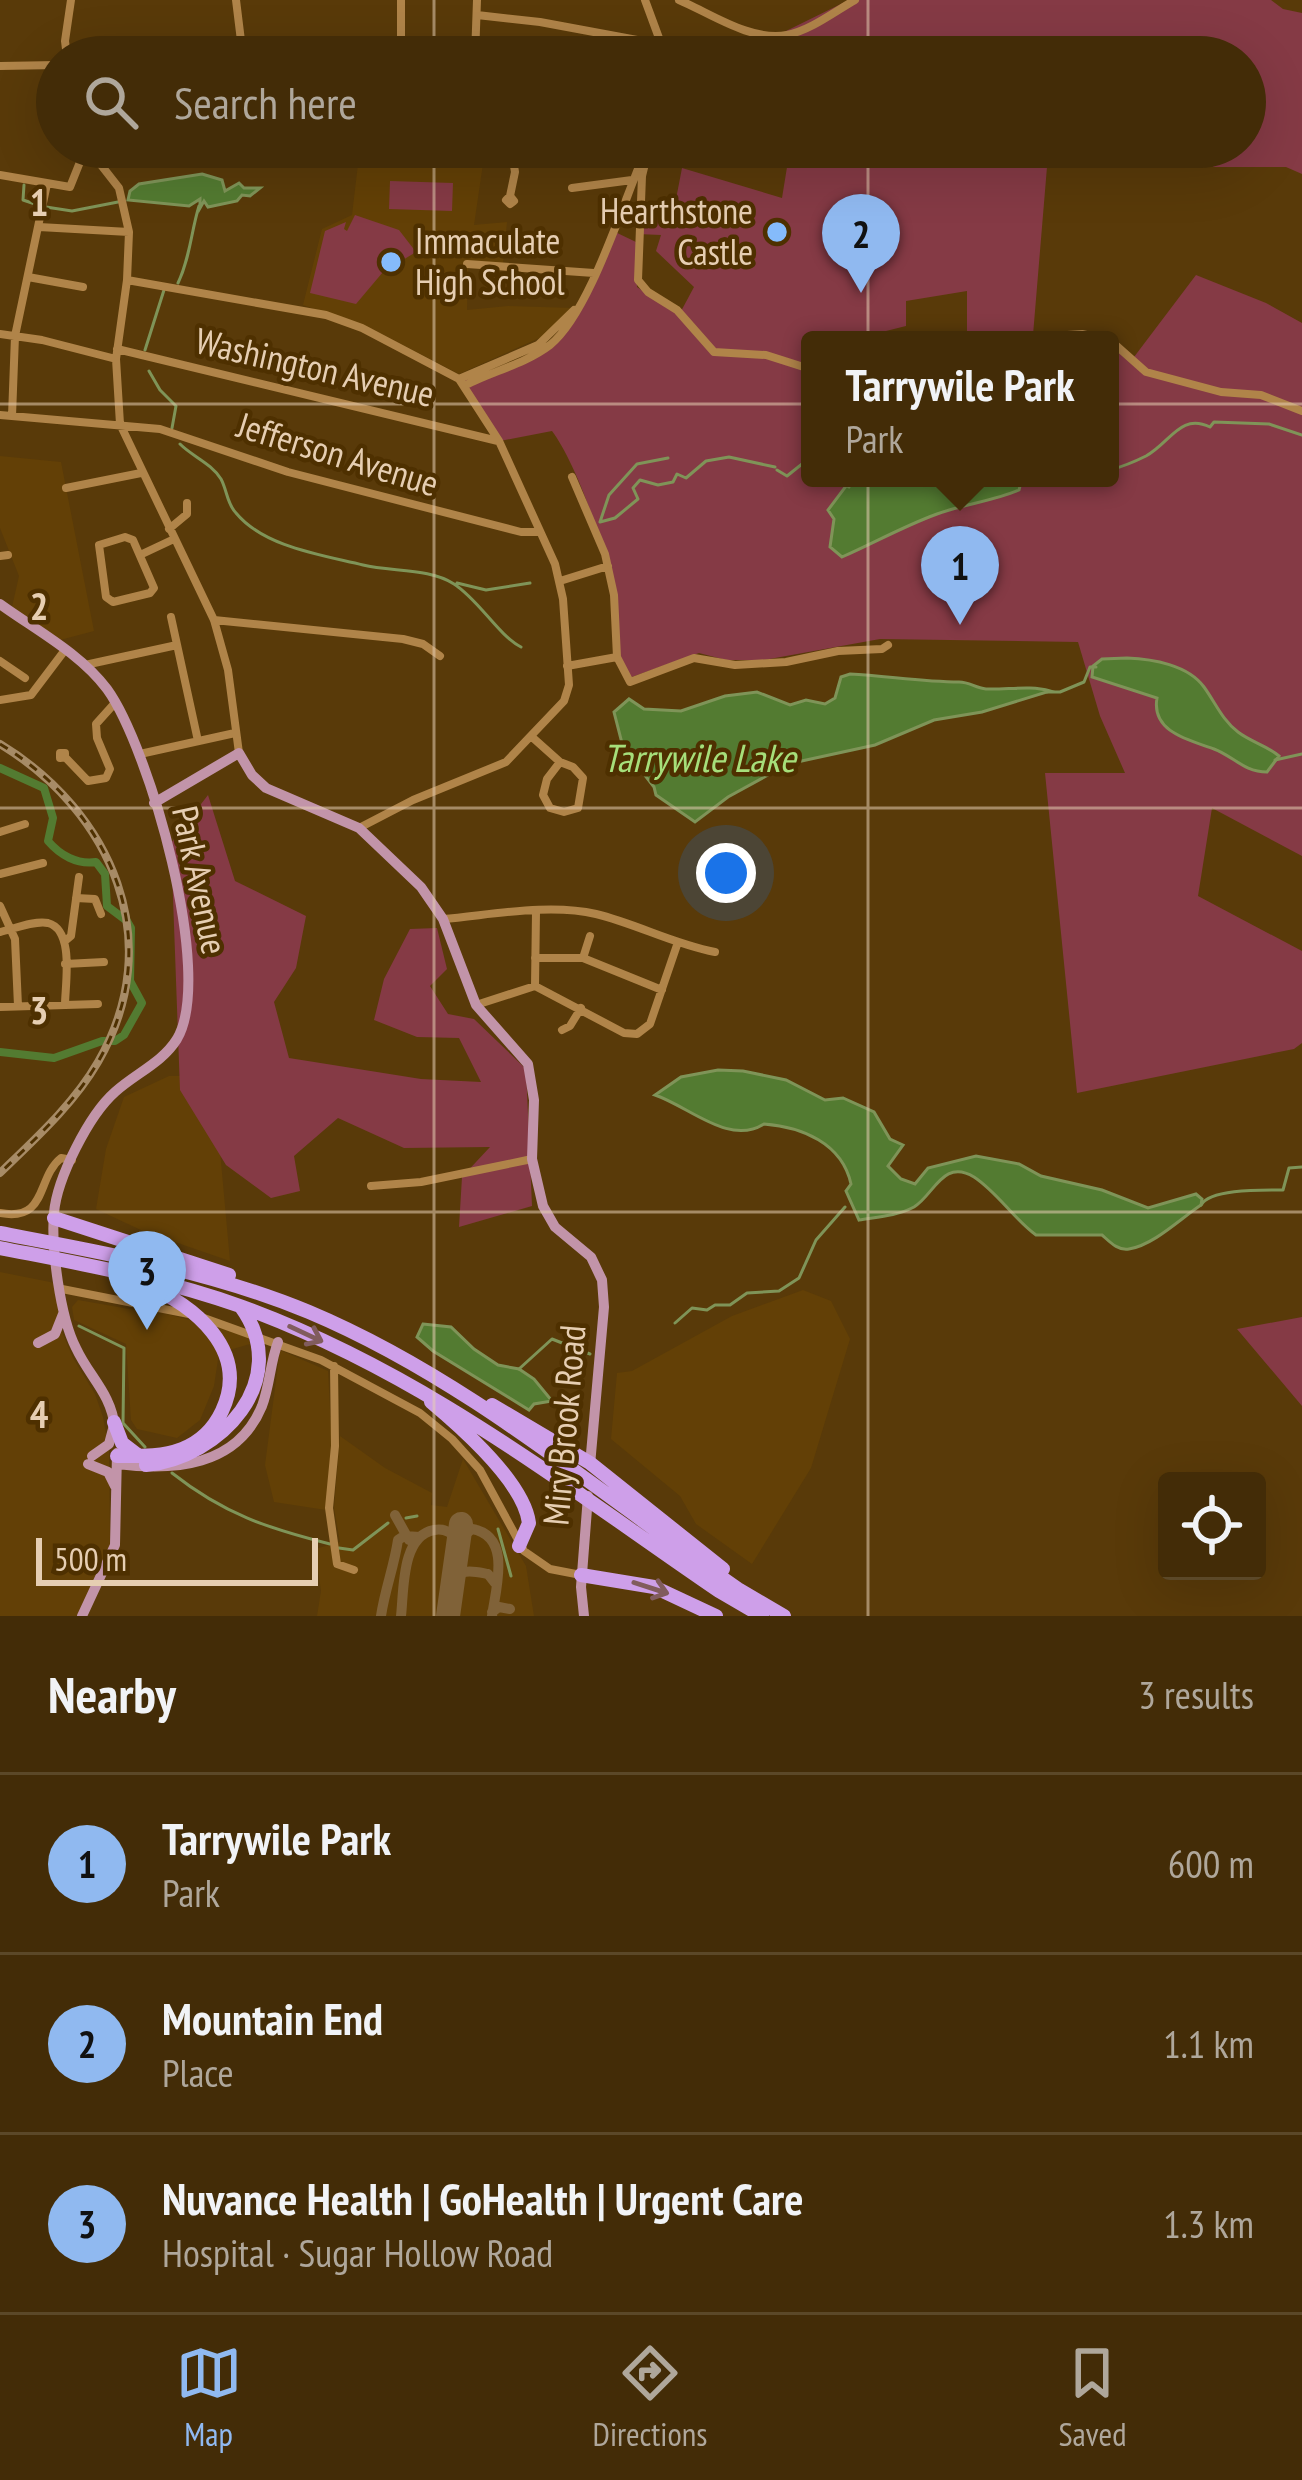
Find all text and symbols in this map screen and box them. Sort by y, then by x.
search box [36,36,1266,168]
icon: search [78,69,144,135]
text: Search here [174,73,357,131]
text: 1 [30,176,48,227]
place label: Hearthstone Castle [600,187,753,275]
pin: 2 [822,194,900,293]
place label: Immaculate High School [415,217,565,305]
marker: Hearthstone Castle [764,219,790,245]
marker: Immaculate High School [378,249,404,275]
street label: Washington Avenue [191,316,439,417]
popup [801,331,1119,487]
text: Tarrywile Park [845,355,1075,413]
street label: Jefferson Avenue [231,400,444,506]
text: Park [845,413,903,464]
pin: 1 [921,526,999,625]
text: 2 [30,580,48,631]
water label: Tarrywile Lake [602,732,798,783]
street label: Park Avenue [162,801,239,958]
your location [696,843,756,903]
text: 3 [30,984,48,1035]
pin: 3 [108,1231,186,1330]
street label: Miry Brook Road [531,1323,596,1527]
one-way arrow [287,1324,323,1346]
text: 4 [30,1388,49,1439]
map controls [1158,1472,1266,1580]
button: locate [1158,1472,1266,1580]
scale bar [36,1532,318,1585]
text: 500 m [54,1537,127,1580]
one-way arrow [631,1578,669,1600]
text: Nearby [48,1661,176,1727]
text: 3 results [1138,1669,1254,1720]
text: Tarrywile Park [162,1809,391,1867]
text: 1 [78,1838,96,1889]
text: 600 m [1168,1838,1254,1889]
text: Park [162,1867,220,1918]
text: Mountain End [162,1989,383,2047]
text: 2 [78,2018,96,2069]
text: 1.1 km [1163,2018,1254,2069]
text: Place [162,2047,234,2098]
text: Nuvance Health | GoHealth | Urgent Care [162,2169,804,2227]
text: 3 [78,2198,96,2249]
text: 1.3 km [1163,2198,1254,2249]
text: Hospital · Sugar Hollow Road [162,2227,553,2278]
tab: Map [176,2340,242,2455]
tab: Directions [593,2340,707,2455]
tab: Saved [1058,2340,1126,2455]

